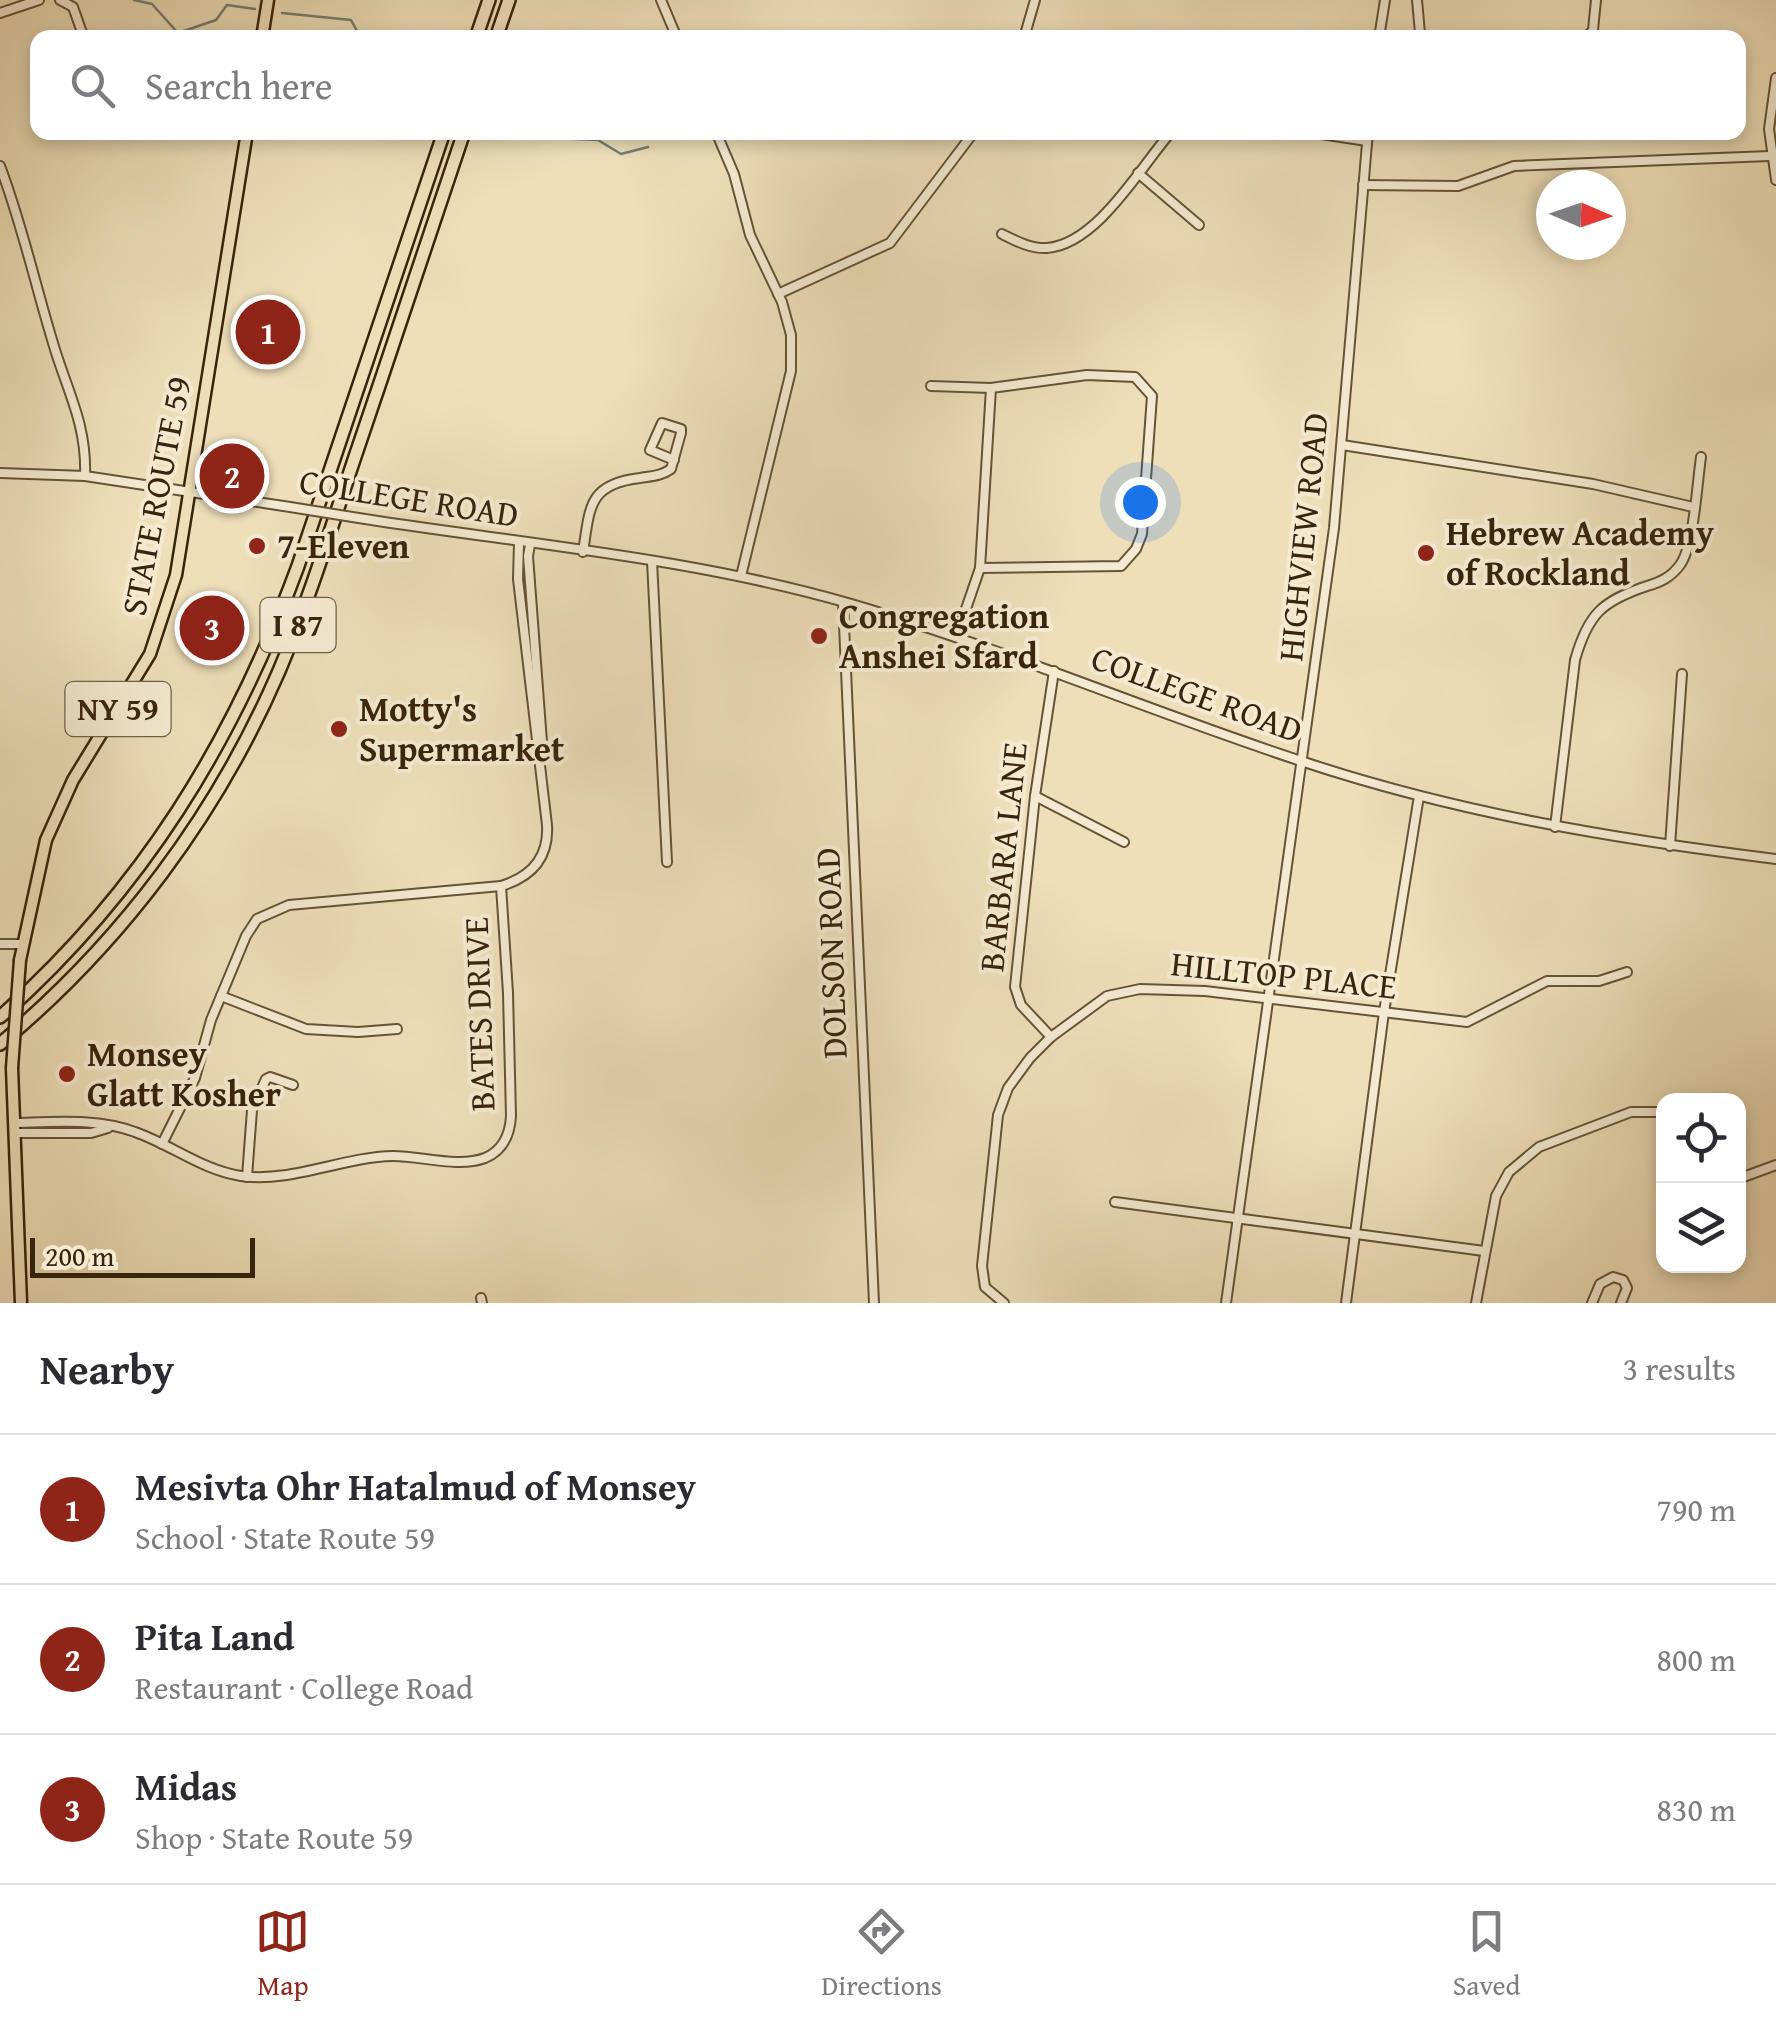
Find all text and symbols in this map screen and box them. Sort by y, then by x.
search box [30,30,1746,140]
text: Search here [145,57,333,113]
icon: search [65,58,120,113]
north arrow [1536,170,1626,260]
pin: 1 [236,294,300,370]
street label: STATE ROUTE 59 [107,372,204,620]
street label: HIGHVIEW ROAD [1264,410,1341,664]
pin: 2 [200,438,264,514]
street label: COLLEGE ROAD [296,455,522,540]
your location [1115,477,1166,528]
place label: Hebrew Academy of Rockland [1446,507,1714,598]
place label: 7-Eleven [277,520,410,571]
marker: 7-Eleven [246,535,268,557]
marker: Hebrew Academy of Rockland [1415,542,1437,564]
pin: 3 [180,590,244,666]
place label: Congregation Anshei Sfard [839,590,1049,681]
road number: I 87 [260,598,336,652]
marker: Congregation Anshei Sfard [808,625,830,647]
street label: COLLEGE ROAD [1085,632,1310,755]
road number: NY 59 [66,682,170,736]
place label: Motty's Supermarket [359,683,564,774]
marker: Motty's Supermarket [328,718,350,740]
street label: BARBARA LANE [965,740,1040,974]
street label: DOLSON ROAD [801,846,860,1060]
street label: BATES DRIVE [450,916,507,1112]
street label: HILLTOP PLACE [1169,937,1399,1012]
place label: Monsey Glatt Kosher [87,1028,281,1119]
marker: Monsey Glatt Kosher [56,1063,78,1085]
map controls [1656,1093,1746,1273]
button: locate [1656,1093,1746,1183]
button: layers [1656,1183,1746,1273]
scale bar [30,1233,255,1278]
text: 200 m [45,1235,114,1276]
text: Nearby [40,1338,174,1399]
text: 3 results [1623,1345,1736,1392]
text: Mesivta Ohr Hatalmud of Monsey [135,1458,696,1514]
text: 1 [64,1486,81,1533]
text: 790 m [1657,1486,1736,1533]
text: School · State Route 59 [135,1514,435,1561]
text: Pita Land [135,1608,295,1664]
text: 2 [64,1636,81,1683]
text: 800 m [1657,1636,1736,1683]
text: Restaurant · College Road [135,1664,473,1711]
text: Midas [135,1758,237,1814]
text: 3 [64,1786,81,1833]
text: 830 m [1657,1786,1736,1833]
text: Shop · State Route 59 [135,1814,413,1861]
tab: Map [255,1904,310,2005]
tab: Directions [821,1904,942,2005]
tab: Saved [1453,1904,1521,2005]

